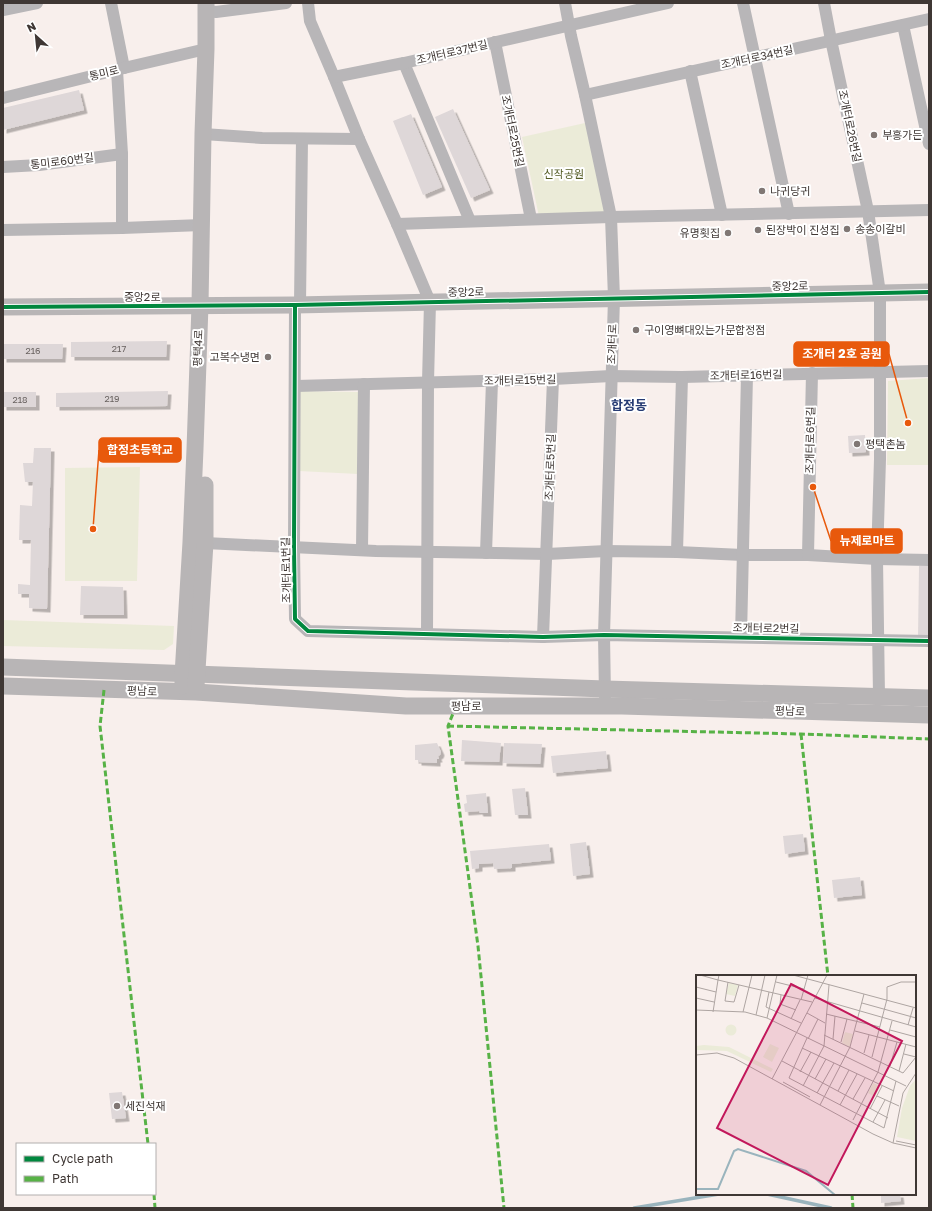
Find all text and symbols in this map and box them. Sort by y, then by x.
north arrow [16,16,56,56]
text: N [25,19,38,34]
street label: 조개터로37번길 [415,37,489,66]
street label: 조개터로34번길 [719,42,794,71]
street label: 통미로 [88,63,120,82]
street label: 조개터로26번길 [836,88,865,163]
street label: 조개터로25번길 [499,94,527,168]
place label: 부흥가든 [882,128,922,141]
marker: 부흥가든 [869,130,879,140]
street label: 통미로60번길 [29,150,95,171]
park label: 신작공원 [544,167,584,180]
place label: 나귀당귀 [770,184,810,197]
marker: 나귀당귀 [757,186,767,196]
place label: 송송이갈비 [855,222,906,235]
place label: 된장박이 진성집 [766,223,840,236]
marker: 송송이갈비 [842,224,852,234]
marker: 된장박이 진성집 [753,225,763,235]
place label: 유명횟집 [680,226,720,239]
marker: 유명횟집 [723,228,733,238]
street label: 중앙2로 [772,279,808,292]
street label: 중앙2로 [448,285,484,298]
street label: 중앙2로 [124,290,160,303]
place label: 구이영뼈대있는가문합정점 [644,323,765,336]
street label: 조개터로 [604,324,619,364]
marker: 구이영뼈대있는가문합정점 [631,325,641,335]
street label: 평택4로 [190,329,205,367]
callout: 조개터 2호 공원 [794,342,889,366]
house number: 217 [112,343,126,354]
house number: 216 [25,345,41,356]
text: 조개터 2호 공원 [802,346,882,361]
place label: 고복수냉면 [209,350,260,363]
marker: 고복수냉면 [263,352,273,362]
street label: 조개터로16번길 [710,367,782,382]
street label: 조개터로15번길 [484,372,556,387]
house number: 219 [104,393,120,404]
house number: 218 [12,394,28,405]
district label: 합정동 [611,397,647,413]
street label: 조개터로6번길 [802,406,817,474]
street label: 조개터로5번길 [542,433,557,501]
place label: 평택촌놈 [865,437,905,450]
callout: 합정초등학교 [99,438,181,462]
marker: 평택촌놈 [852,439,862,449]
text: 합정초등학교 [107,442,173,457]
callout: 뉴제로마트 [831,529,902,553]
text: 뉴제로마트 [839,533,895,548]
street label: 조개터로1번길 [278,537,293,603]
street label: 조개터로2번길 [732,620,800,635]
street label: 평남로 [127,683,157,698]
street label: 평남로 [451,699,481,712]
street label: 평남로 [775,703,805,718]
inset map [696,975,916,1195]
place label: 세진석재 [125,1099,165,1112]
marker: 세진석재 [112,1101,122,1111]
legend [16,1143,156,1195]
text: Cycle path [52,1151,113,1166]
text: Path [52,1171,79,1186]

